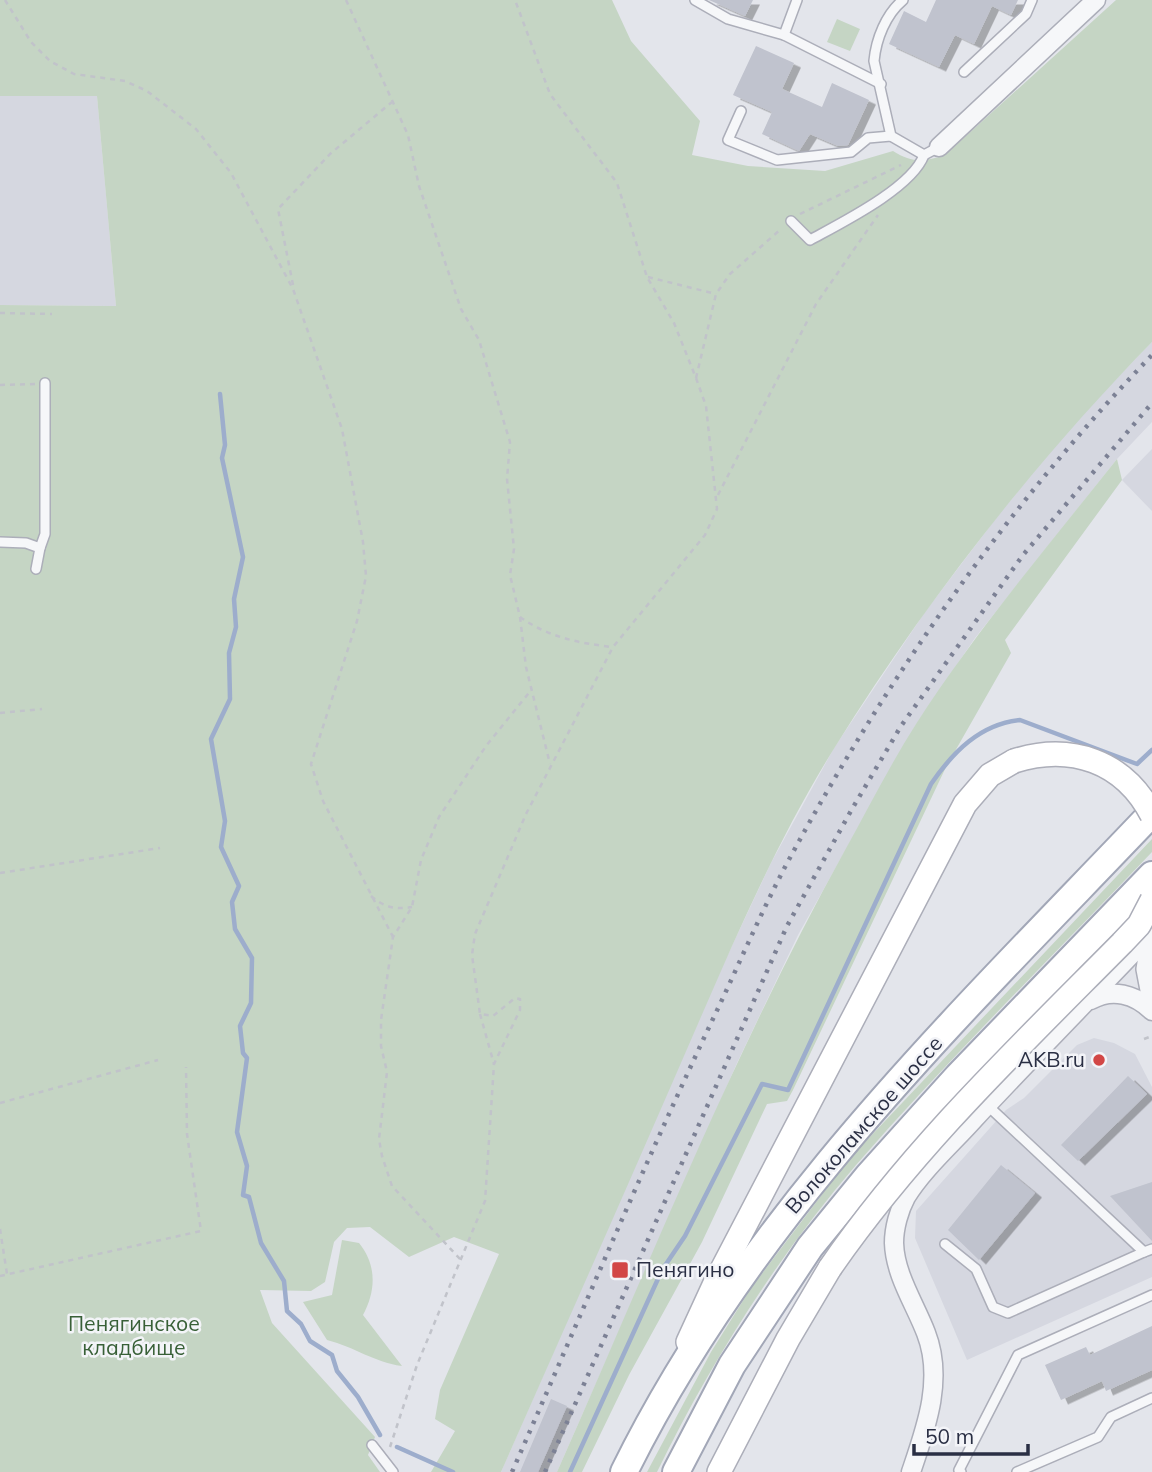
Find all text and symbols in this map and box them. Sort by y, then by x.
street label: Волоколамское шоссе [779,1030,947,1218]
place label: AKB.ru [1018,1046,1085,1072]
marker: AKB.ru [1091,1052,1107,1068]
place label: Пенягино [636,1256,734,1282]
marker: Пенягино [610,1260,630,1280]
park label: Пенягинское кладбище [68,1310,200,1360]
scale bar [914,1412,1028,1456]
text: 50 m [925,1423,974,1449]

